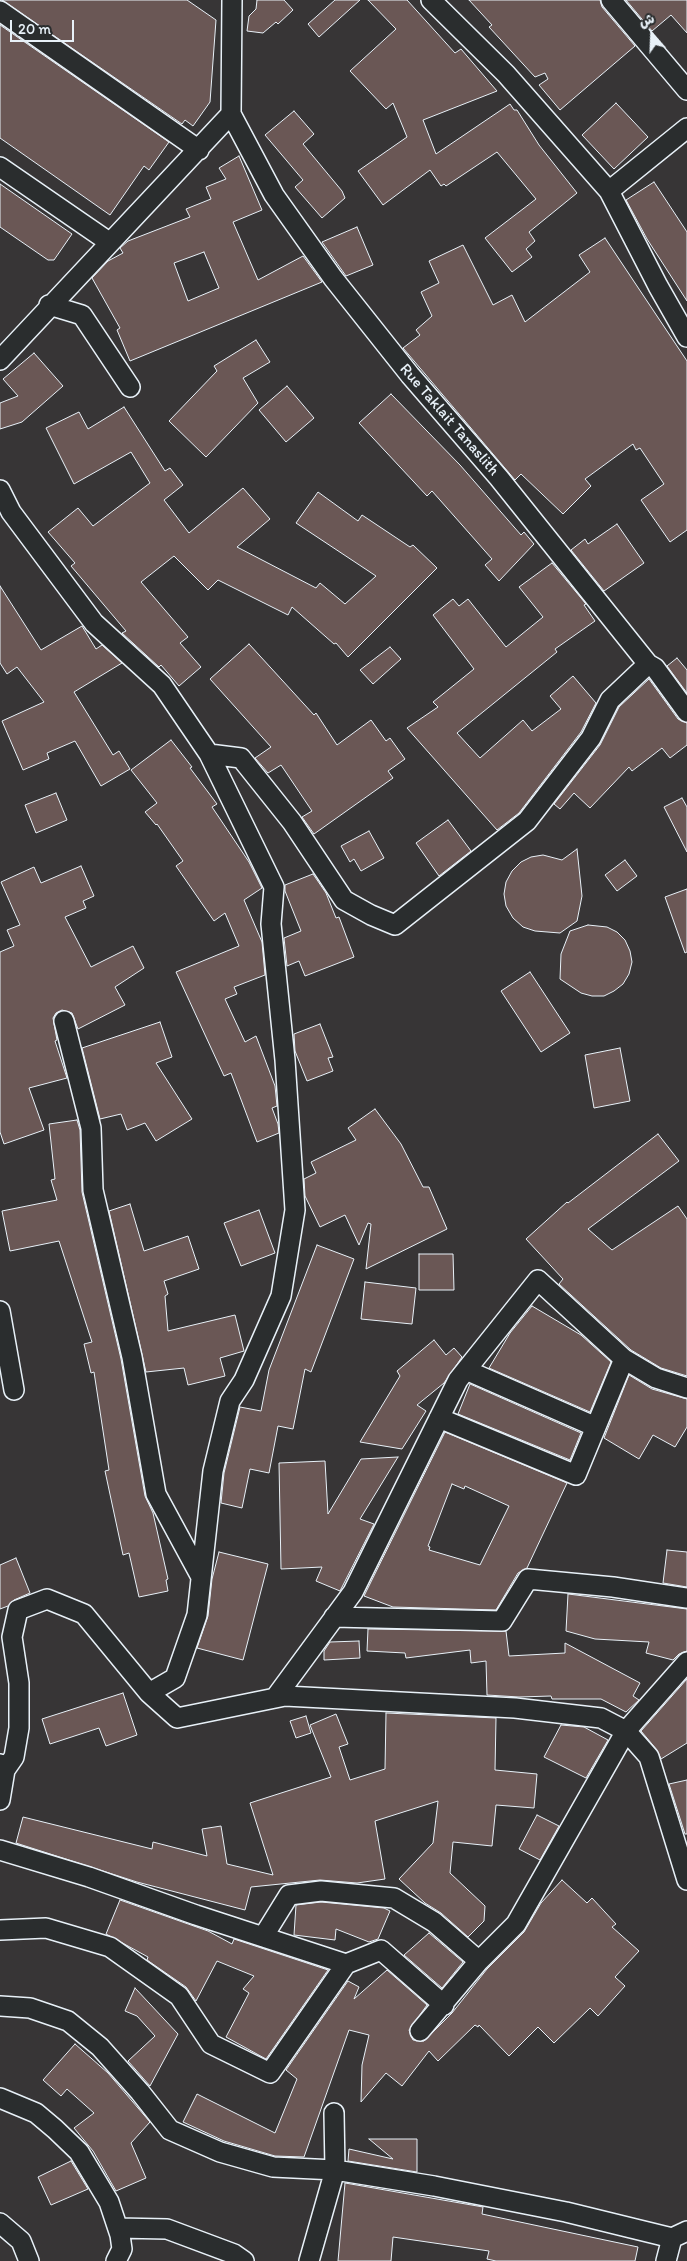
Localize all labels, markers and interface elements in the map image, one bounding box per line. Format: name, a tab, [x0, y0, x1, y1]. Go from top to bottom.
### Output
scale bar	[12, 10, 76, 42]
north arrow	[627, 10, 677, 60]
text: ش	[637, 10, 657, 31]
text: 20 m	[18, 20, 51, 38]
street label: Rue Taklait Tanaslith	[395, 360, 503, 480]

